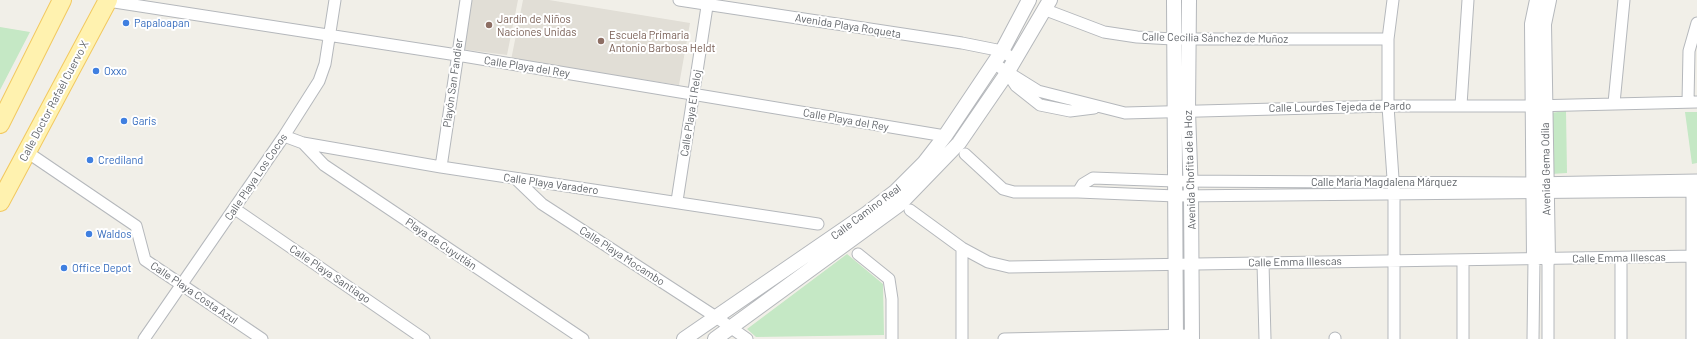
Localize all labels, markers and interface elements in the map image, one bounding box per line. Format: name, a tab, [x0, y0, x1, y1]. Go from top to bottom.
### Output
street label: Avenida Playa Roqueta	[794, 11, 902, 41]
place label: Jardín de Niños Naciones Unidas	[497, 12, 576, 38]
place label: Papaloapan	[134, 16, 190, 30]
marker: Papaloapan	[121, 18, 131, 28]
marker: Jardín de Niños Naciones Unidas	[484, 20, 494, 30]
place label: Escuela Primaria Antonio Barbosa Heldt	[609, 28, 715, 54]
street label: Calle Cecilia Sánchez de Muñoz	[1142, 30, 1288, 46]
marker: Escuela Primaria Antonio Barbosa Heldt	[596, 36, 606, 46]
street label: Calle Doctor Rafaél Cuervo X	[17, 38, 91, 164]
street label: Playón San Fandier	[440, 38, 466, 128]
street label: Calle Playa del Rey	[483, 54, 571, 80]
place label: Oxxo	[104, 64, 127, 78]
marker: Oxxo	[91, 66, 101, 76]
street label: Calle Playa El Reloj	[678, 69, 704, 157]
street label: Calle Lourdes Tejeda de Pardo	[1269, 99, 1411, 115]
street label: Calle Playa del Rey	[802, 106, 890, 134]
street label: Avenida Chofita de la Hoz	[1181, 110, 1199, 230]
place label: Garis	[132, 114, 156, 128]
marker: Garis	[119, 116, 129, 126]
street label: Avenida Gema Odila	[1539, 122, 1553, 216]
street label: Calle Playa Los Cocos	[222, 131, 290, 223]
place label: Crediland	[98, 153, 143, 167]
marker: Crediland	[85, 155, 95, 165]
street label: Calle Playa Varadero	[503, 171, 599, 197]
street label: Calle María Magdalena Márquez	[1311, 175, 1457, 189]
street label: Calle Camino Real	[828, 181, 904, 243]
street label: Playa de Cuyutlán	[403, 215, 479, 273]
street label: Calle Playa Mocambo	[577, 224, 667, 288]
place label: Waldos	[97, 227, 132, 241]
marker: Waldos	[84, 229, 94, 239]
street label: Calle Playa Santiago	[287, 242, 373, 306]
street label: Calle Emma Illescas	[1572, 251, 1666, 265]
street label: Calle Emma Illescas	[1248, 255, 1342, 269]
street label: Calle Playa Costa Azul	[148, 259, 240, 327]
place label: Office Depot	[72, 261, 132, 275]
marker: Office Depot	[59, 263, 69, 273]

